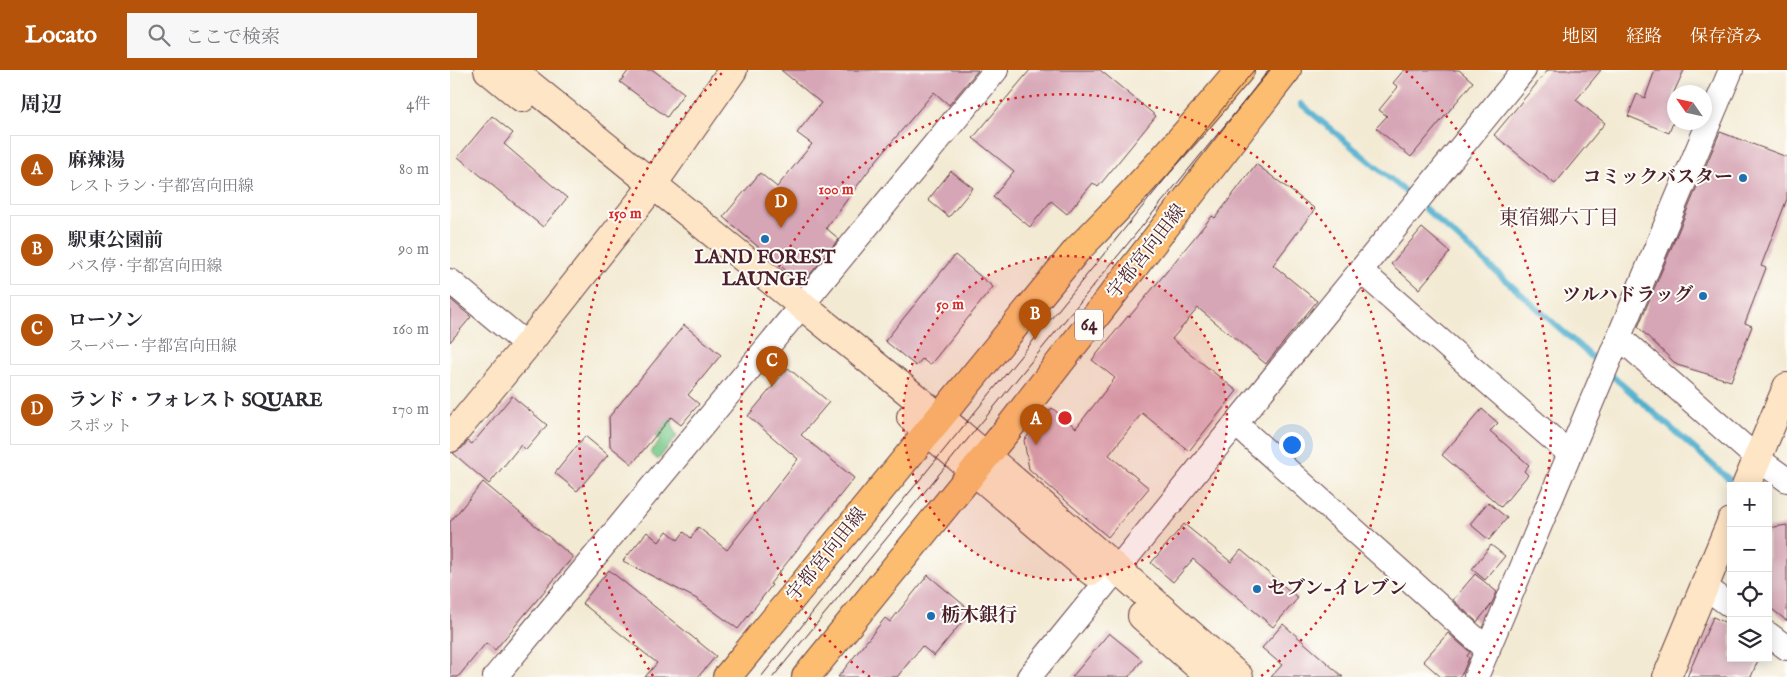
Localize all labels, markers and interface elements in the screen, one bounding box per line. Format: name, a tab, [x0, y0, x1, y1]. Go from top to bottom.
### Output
search box	[127, 13, 477, 58]
text: Locato	[25, 20, 97, 51]
icon: search	[145, 21, 173, 49]
text: ここで検索	[185, 26, 280, 50]
text: 地図	[1562, 26, 1598, 49]
text: 経路	[1626, 26, 1662, 49]
text: 保存済み	[1690, 26, 1762, 49]
north arrow	[1667, 85, 1712, 130]
text: 周辺	[20, 92, 62, 119]
text: 4件	[406, 95, 430, 115]
text: 麻辣湯	[68, 149, 125, 173]
text: A	[32, 160, 42, 180]
text: 80 m	[399, 160, 429, 180]
place label: コミックバスター	[1583, 166, 1733, 190]
marker: コミックバスター	[1737, 172, 1749, 184]
text: レストラン · 宇都宮向田線	[68, 177, 254, 197]
text: 100 m	[818, 180, 854, 199]
pin: D	[765, 187, 797, 228]
street label: 宇都宮向田線	[1102, 200, 1192, 304]
text: 150 m	[608, 204, 642, 223]
district label: 東宿郷六丁目	[1499, 206, 1619, 231]
text: 駅東公園前	[68, 229, 163, 253]
marker: LAND FOREST LAUNGE	[759, 233, 771, 245]
text: B	[32, 240, 42, 260]
text: 90 m	[398, 240, 429, 260]
place label: LAND FOREST LAUNGE	[695, 246, 837, 292]
text: バス停 · 宇都宮向田線	[68, 257, 223, 277]
place label: ツルハドラッグ	[1562, 284, 1694, 308]
marker: ツルハドラッグ	[1697, 290, 1709, 302]
text: 50 m	[936, 295, 964, 314]
pin: B	[1019, 299, 1051, 340]
text: ローソン	[68, 309, 143, 333]
road number: 64	[1075, 310, 1103, 340]
text: C	[31, 320, 43, 340]
text: 160 m	[393, 320, 429, 340]
text: スーパー · 宇都宮向田線	[68, 337, 237, 357]
pin: C	[756, 346, 788, 387]
text: ランド・フォレスト SQUARE	[68, 389, 322, 413]
text: D	[31, 400, 43, 420]
text: 170 m	[392, 400, 429, 420]
pin: A	[1020, 404, 1052, 445]
centre of rings	[1056, 409, 1074, 427]
text: スポット	[68, 417, 132, 437]
your location	[1279, 432, 1305, 458]
map controls	[1727, 482, 1772, 662]
button: +	[1727, 482, 1772, 527]
street label: 宇都宮向田線	[782, 503, 872, 607]
button: −	[1727, 527, 1772, 572]
button: locate	[1727, 572, 1772, 617]
place label: セブン-イレブン	[1267, 577, 1407, 601]
marker: セブン-イレブン	[1251, 583, 1263, 595]
place label: 栃木銀行	[941, 604, 1017, 628]
marker: 栃木銀行	[925, 610, 937, 622]
button: layers	[1727, 617, 1772, 662]

